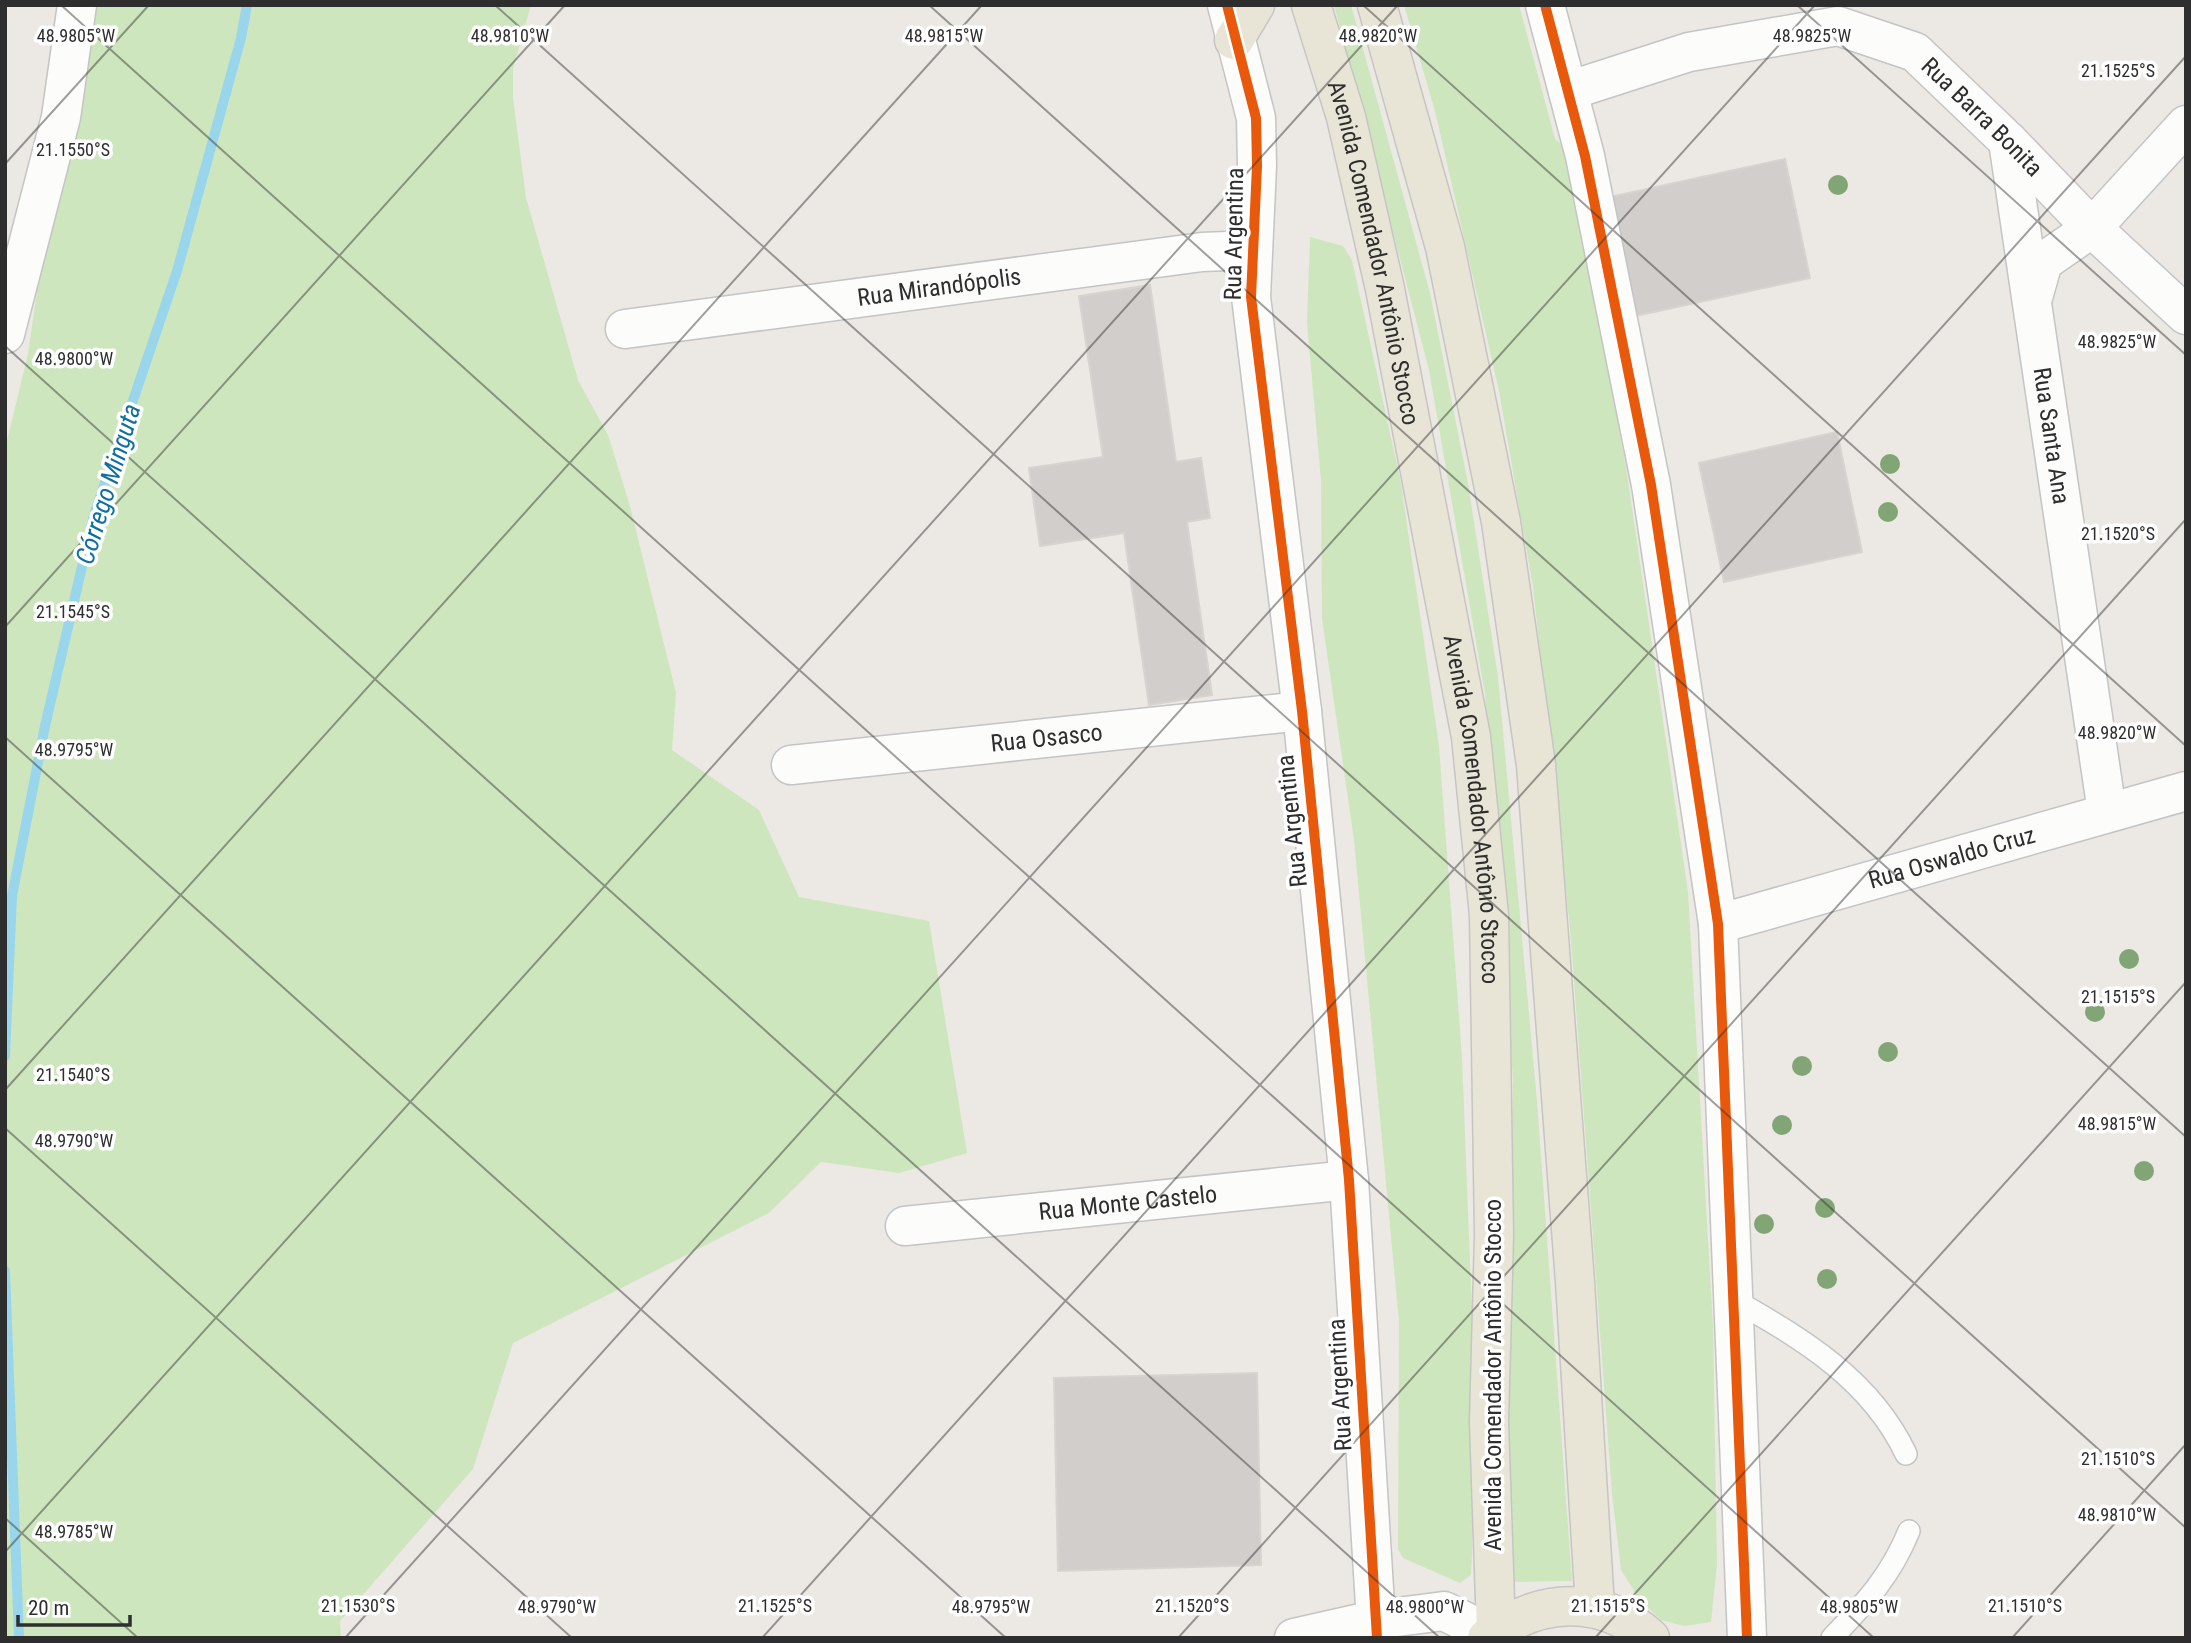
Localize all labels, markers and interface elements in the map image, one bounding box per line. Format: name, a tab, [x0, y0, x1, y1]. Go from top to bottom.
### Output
text: 48.9805°W	[37, 25, 116, 46]
text: 48.9810°W	[471, 25, 550, 46]
text: 48.9815°W	[905, 25, 984, 46]
text: 48.9820°W	[1339, 25, 1418, 46]
text: 48.9825°W	[1773, 25, 1852, 46]
street label: Rua Barra Bonita	[1916, 52, 2048, 182]
text: 21.1525°S	[2081, 60, 2155, 81]
street label: Avenida Comendador Antônio Stocco	[1321, 77, 1425, 428]
text: 21.1550°S	[36, 139, 110, 160]
street label: Rua Argentina	[1219, 167, 1249, 301]
street label: Rua Mirandópolis	[856, 262, 1023, 312]
text: 48.9825°W	[2078, 331, 2157, 352]
text: 48.9800°W	[35, 348, 114, 369]
street label: Rua Santa Ana	[2028, 365, 2075, 506]
water label: Córrego Minguta	[69, 400, 147, 568]
text: 21.1520°S	[2081, 523, 2155, 544]
text: 21.1545°S	[36, 601, 110, 622]
street label: Avenida Comendador Antônio Stocco	[1438, 632, 1504, 985]
street label: Rua Osasco	[989, 718, 1104, 758]
text: 48.9820°W	[2078, 722, 2157, 743]
text: 48.9795°W	[35, 739, 114, 760]
street label: Rua Argentina	[1271, 754, 1313, 888]
street label: Rua Oswaldo Cruz	[1865, 821, 2038, 895]
text: 21.1515°S	[2081, 986, 2155, 1007]
text: 21.1540°S	[36, 1064, 110, 1085]
text: 48.9815°W	[2078, 1113, 2157, 1134]
text: 48.9790°W	[35, 1130, 114, 1151]
street label: Rua Monte Castelo	[1037, 1180, 1218, 1226]
street label: Avenida Comendador Antônio Stocco	[1479, 1199, 1507, 1551]
street label: Rua Argentina	[1323, 1318, 1357, 1452]
text: 21.1510°S	[2081, 1448, 2155, 1469]
text: 48.9810°W	[2078, 1504, 2157, 1525]
text: 48.9785°W	[35, 1521, 114, 1542]
scale bar	[18, 1584, 130, 1628]
text: 21.1530°S	[321, 1595, 395, 1616]
text: 21.1525°S	[738, 1595, 812, 1616]
text: 21.1520°S	[1155, 1595, 1229, 1616]
text: 21.1515°S	[1571, 1595, 1645, 1616]
text: 21.1510°S	[1988, 1595, 2062, 1616]
text: 20 m	[28, 1596, 69, 1620]
text: 48.9790°W	[518, 1596, 597, 1617]
text: 48.9795°W	[952, 1596, 1031, 1617]
text: 48.9800°W	[1386, 1596, 1465, 1617]
text: 48.9805°W	[1820, 1596, 1899, 1617]

